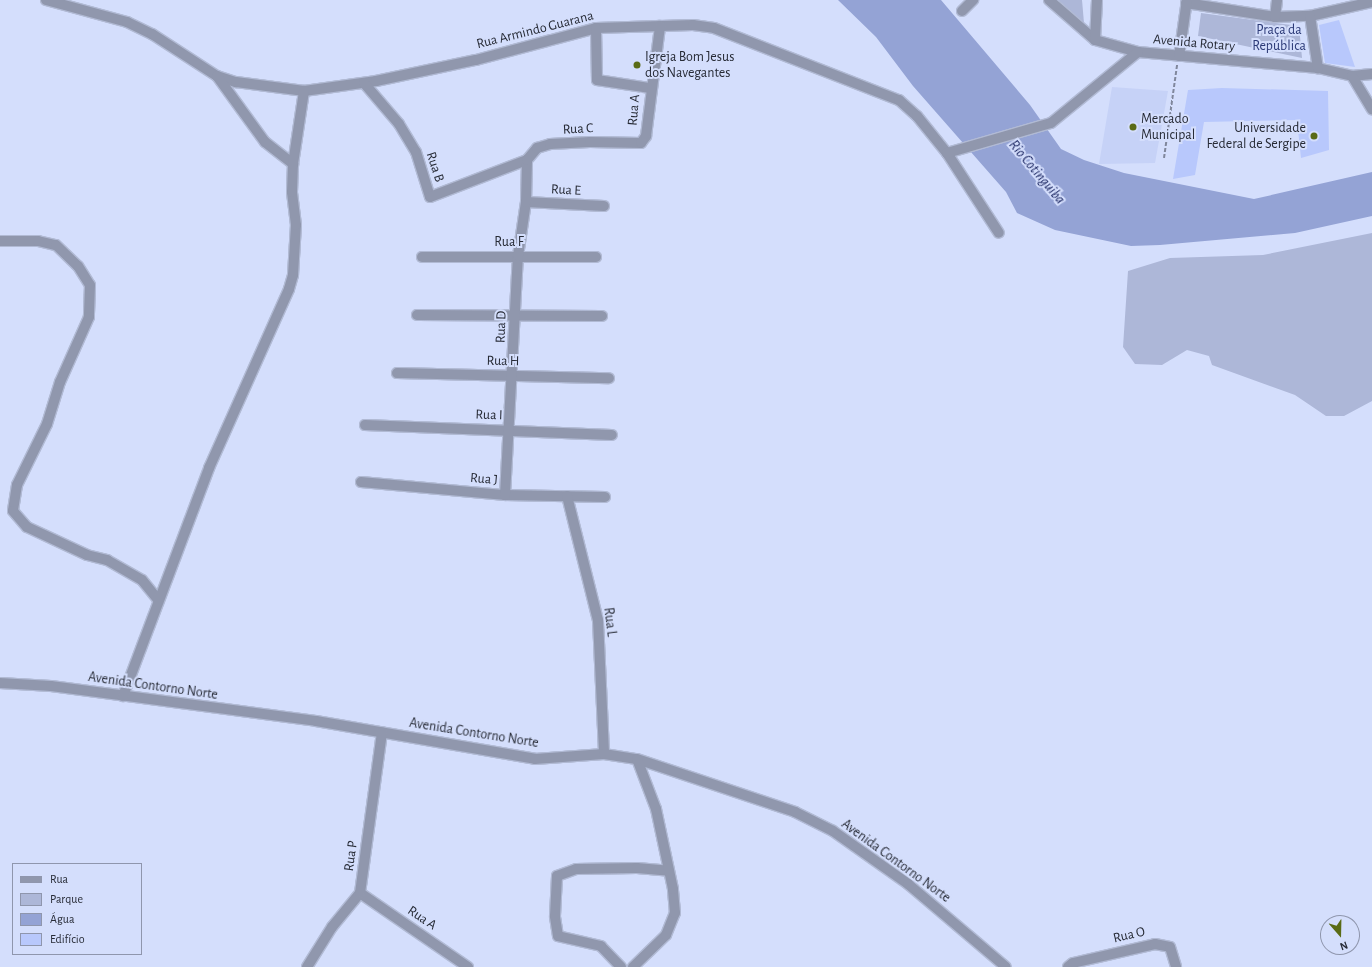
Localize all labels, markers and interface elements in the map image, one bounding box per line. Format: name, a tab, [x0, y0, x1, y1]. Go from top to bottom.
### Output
street label: Rua Armindo Guarana	[475, 7, 595, 53]
park label: Praça da República	[1252, 22, 1306, 54]
street label: Avenida Rotary	[1152, 31, 1236, 55]
place label: Igreja Bom Jesus dos Navegantes	[645, 49, 734, 82]
marker: Igreja Bom Jesus dos Navegantes	[632, 60, 642, 70]
street label: Rua A	[624, 94, 644, 126]
place label: Mercado Municipal	[1141, 111, 1195, 144]
street label: Rua C	[562, 120, 594, 138]
place label: Universidade Federal de Sergipe	[1207, 120, 1306, 152]
marker: Mercado Municipal	[1128, 122, 1138, 132]
marker: Universidade Federal de Sergipe	[1309, 131, 1319, 141]
water label: Rio Cotinguiba	[1005, 136, 1069, 208]
street label: Rua B	[422, 150, 448, 184]
street label: Rua E	[551, 181, 581, 199]
street label: Rua F	[494, 234, 524, 250]
street label: Rua D	[492, 310, 510, 344]
street label: Rua H	[486, 352, 520, 370]
street label: Rua I	[475, 406, 503, 424]
street label: Rua J	[469, 469, 499, 489]
street label: Rua L	[600, 606, 620, 638]
street label: Avenida Contorno Norte	[87, 669, 219, 703]
street label: Avenida Contorno Norte	[408, 714, 540, 752]
street label: Avenida Contorno Norte	[838, 816, 954, 906]
street label: Rua P	[341, 840, 361, 872]
legend	[12, 863, 142, 955]
text: Rua	[50, 873, 68, 885]
text: Parque	[50, 893, 83, 905]
street label: Rua A	[404, 902, 440, 934]
text: Água	[50, 913, 74, 925]
north arrow	[1320, 915, 1360, 955]
street label: Rua O	[1111, 923, 1147, 947]
text: Edifício	[50, 933, 85, 945]
text: N	[1338, 939, 1349, 952]

